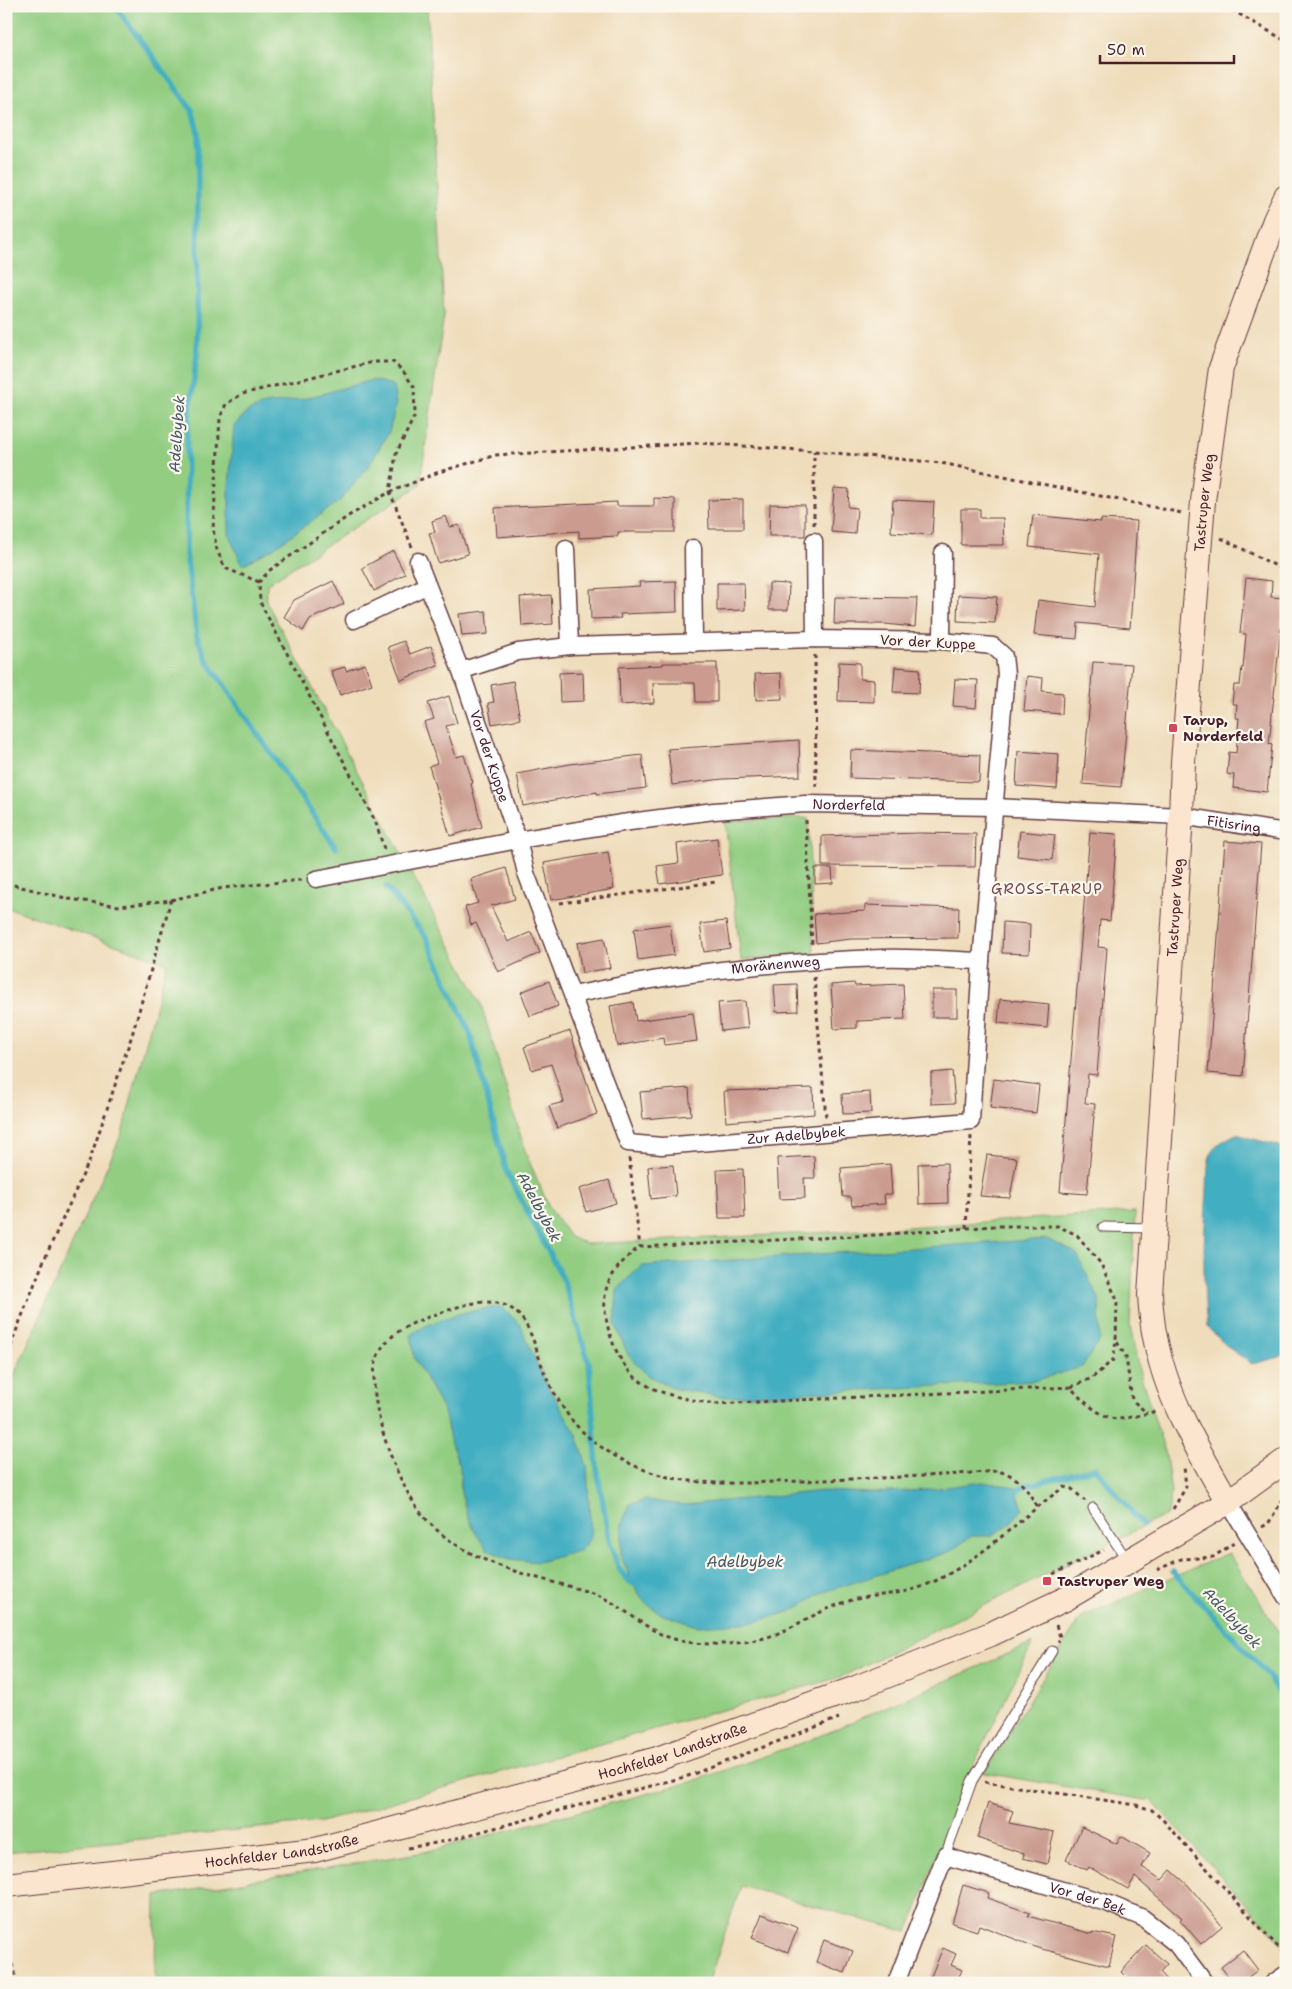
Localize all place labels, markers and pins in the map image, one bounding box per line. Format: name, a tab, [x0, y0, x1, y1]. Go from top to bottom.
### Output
place label: Tarup, Norderfeld	[1183, 711, 1263, 745]
marker: Tarup, Norderfeld	[1167, 722, 1179, 734]
place label: Tastruper Weg	[1057, 1572, 1164, 1590]
marker: Tastruper Weg	[1041, 1575, 1053, 1587]

